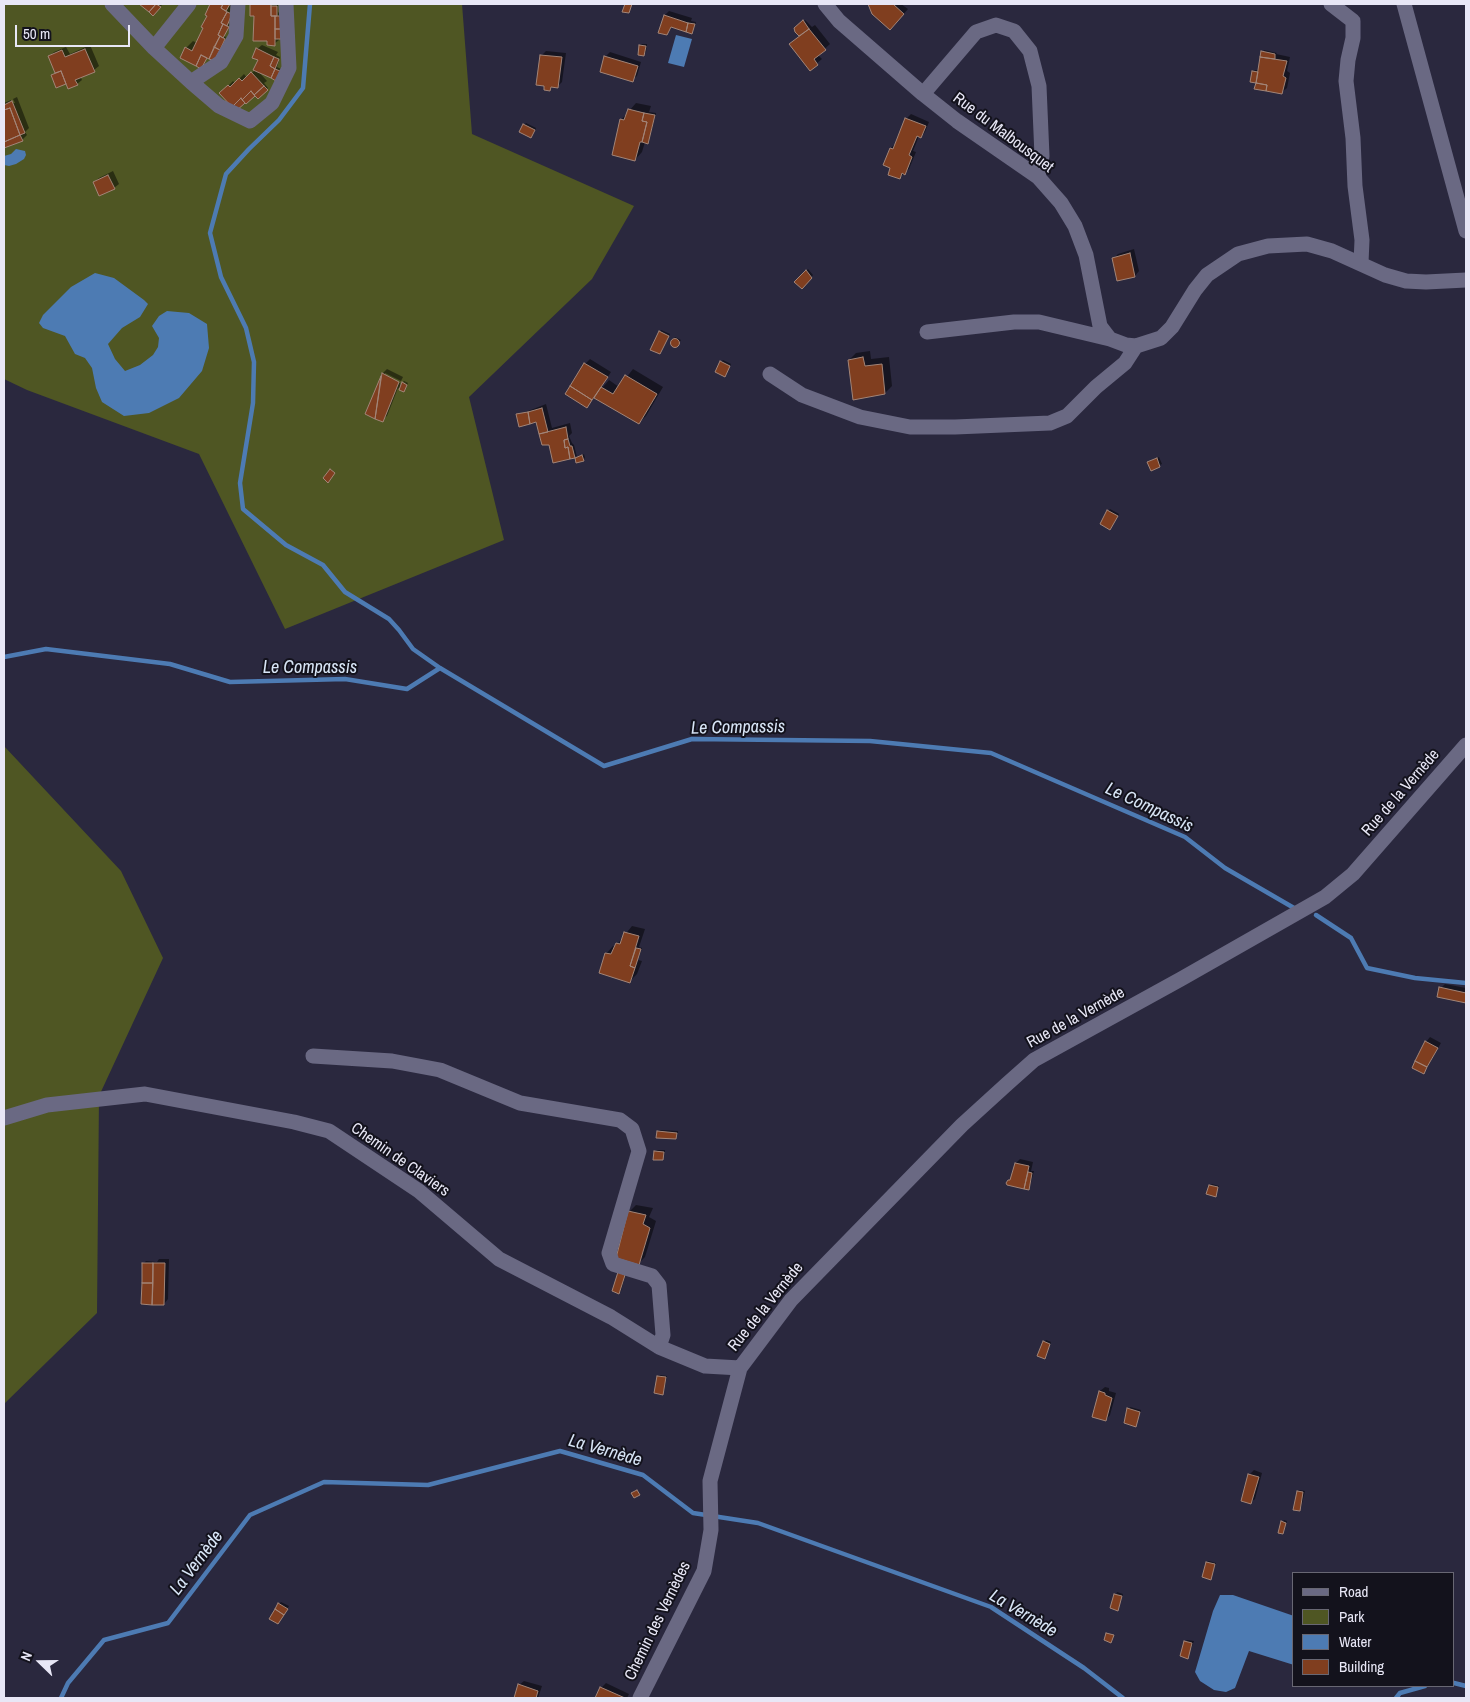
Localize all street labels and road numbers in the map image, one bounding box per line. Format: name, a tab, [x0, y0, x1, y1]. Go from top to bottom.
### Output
street label: Rue du Malbousquet	[949, 89, 1057, 177]
street label: Rue de la Vernède	[1358, 746, 1444, 840]
street label: Rue de la Vernède	[1024, 983, 1128, 1053]
street label: Chemin de Claviers	[347, 1119, 453, 1201]
street label: Rue de la Vernède	[724, 1259, 808, 1355]
street label: Chemin des Vernèdes	[621, 1558, 695, 1684]

